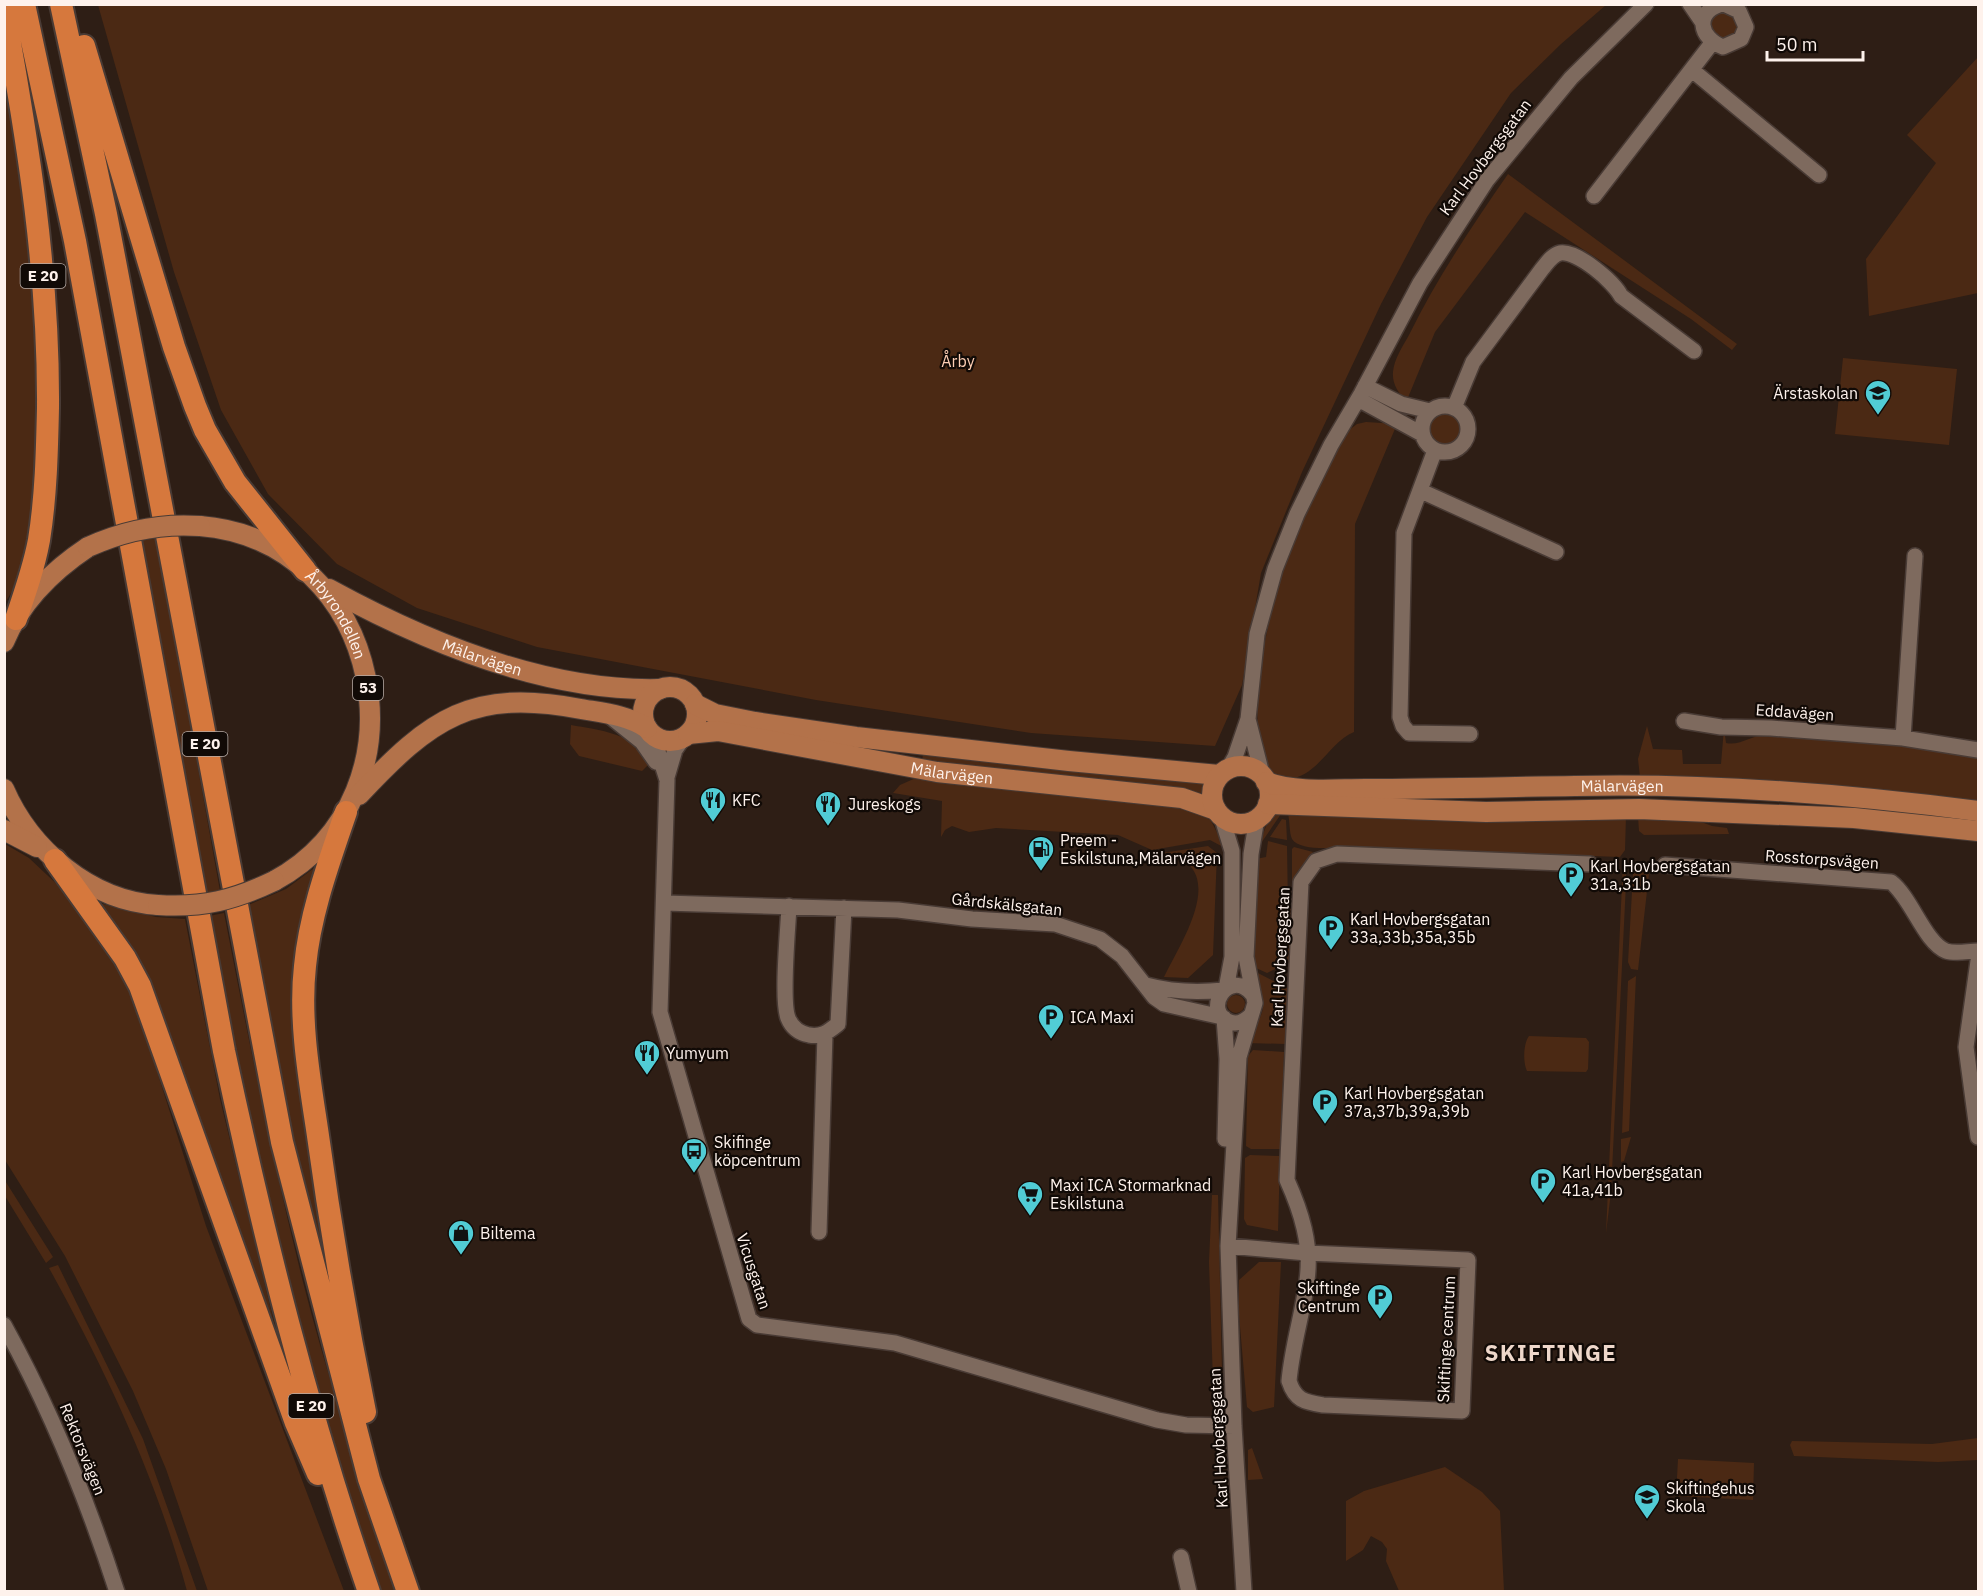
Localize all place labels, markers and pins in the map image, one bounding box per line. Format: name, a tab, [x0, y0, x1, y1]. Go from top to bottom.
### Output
school or university icon: Ärstaskolan	[1863, 378, 1893, 416]
place label: Ärstaskolan	[1773, 383, 1858, 403]
restaurant icon: KFC	[698, 785, 728, 823]
restaurant icon: Jureskogs	[813, 789, 843, 827]
place label: KFC	[732, 790, 761, 810]
place label: Jureskogs	[848, 794, 921, 814]
place label: Preem - Eskilstuna,Mälarvägen	[1060, 830, 1221, 868]
fuel station icon: Preem - Eskilstuna,Mälarvägen	[1026, 834, 1056, 872]
place label: Karl Hovbergsgatan 31a,31b	[1590, 856, 1730, 894]
parking icon: Karl Hovbergsgatan 31a,31b	[1556, 860, 1586, 898]
place label: Karl Hovbergsgatan 33a,33b,35a,35b	[1350, 909, 1490, 947]
parking icon: Karl Hovbergsgatan 33a,33b,35a,35b	[1316, 913, 1346, 951]
parking icon: ICA Maxi	[1036, 1002, 1066, 1040]
place label: ICA Maxi	[1070, 1007, 1134, 1027]
restaurant icon: Yumyum	[632, 1038, 662, 1076]
place label: Yumyum	[666, 1043, 729, 1063]
place label: Karl Hovbergsgatan 37a,37b,39a,39b	[1344, 1083, 1484, 1121]
parking icon: Karl Hovbergsgatan 37a,37b,39a,39b	[1310, 1087, 1340, 1125]
place label: Skifinge köpcentrum	[714, 1132, 801, 1170]
bus stop icon: Skifinge köpcentrum	[679, 1136, 709, 1174]
place label: Karl Hovbergsgatan 41a,41b	[1562, 1162, 1702, 1200]
parking icon: Karl Hovbergsgatan 41a,41b	[1528, 1166, 1558, 1204]
place label: Maxi ICA Stormarknad Eskilstuna	[1050, 1175, 1211, 1213]
supermarket icon: Maxi ICA Stormarknad Eskilstuna	[1015, 1179, 1045, 1217]
shop icon: Biltema	[446, 1218, 476, 1256]
place label: Biltema	[480, 1223, 536, 1243]
place label: Skiftinge Centrum	[1297, 1278, 1360, 1316]
parking icon: Skiftinge Centrum	[1365, 1282, 1395, 1320]
place label: Skiftingehus Skola	[1666, 1478, 1755, 1516]
school or university icon: Skiftingehus Skola	[1632, 1482, 1662, 1520]

